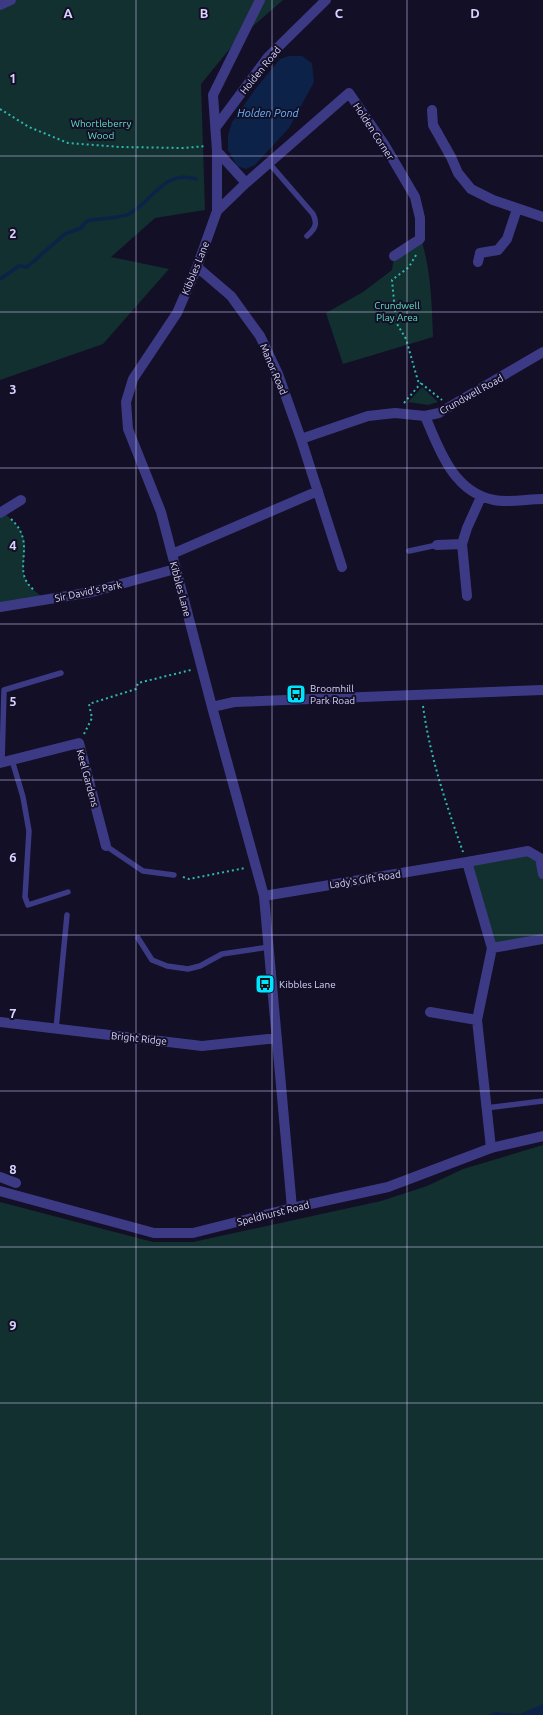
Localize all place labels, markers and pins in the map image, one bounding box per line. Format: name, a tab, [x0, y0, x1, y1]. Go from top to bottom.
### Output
bus stop icon: Broomhill Park Road	[285, 683, 307, 705]
place label: Broomhill Park Road	[310, 683, 355, 706]
bus stop icon: Kibbles Lane	[254, 973, 276, 995]
place label: Kibbles Lane	[279, 979, 336, 990]

